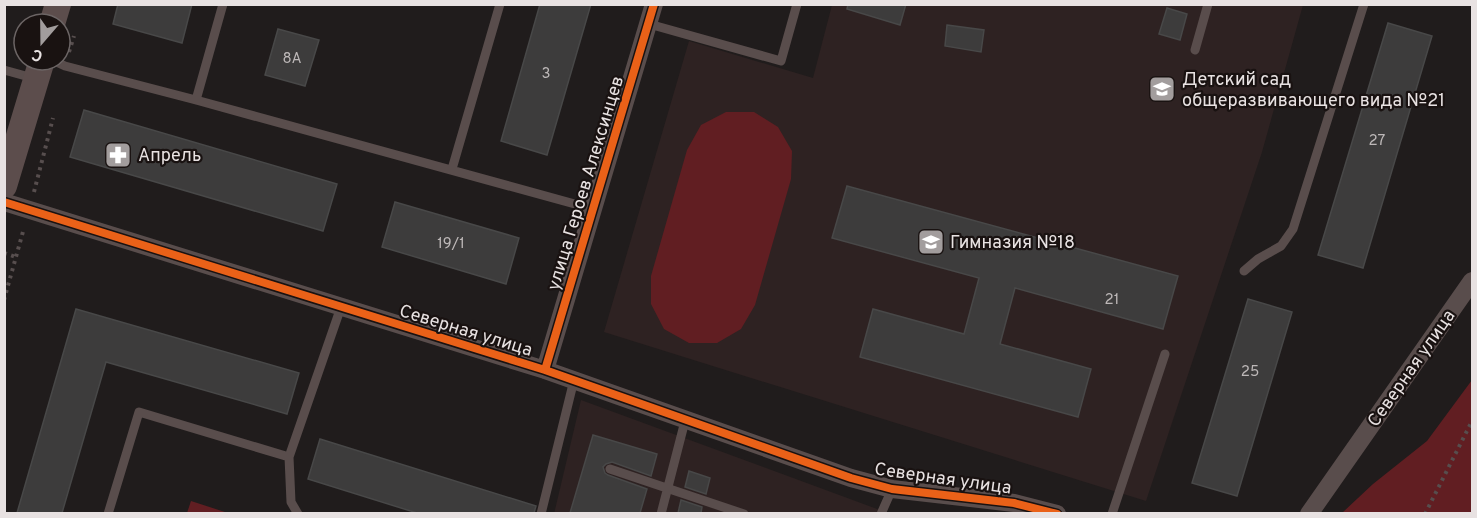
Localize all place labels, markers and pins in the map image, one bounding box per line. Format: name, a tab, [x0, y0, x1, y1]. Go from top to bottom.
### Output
place label: Детский сад общеразвивающего вида №21	[1182, 69, 1445, 113]
school or university icon: Детский сад общеразвивающего вида №21	[1147, 74, 1177, 104]
pharmacy icon: Апрель	[103, 140, 133, 170]
place label: Апрель	[138, 145, 201, 168]
school or university icon: Гимназия №18	[916, 227, 946, 257]
place label: Гимназия №18	[950, 232, 1075, 255]

